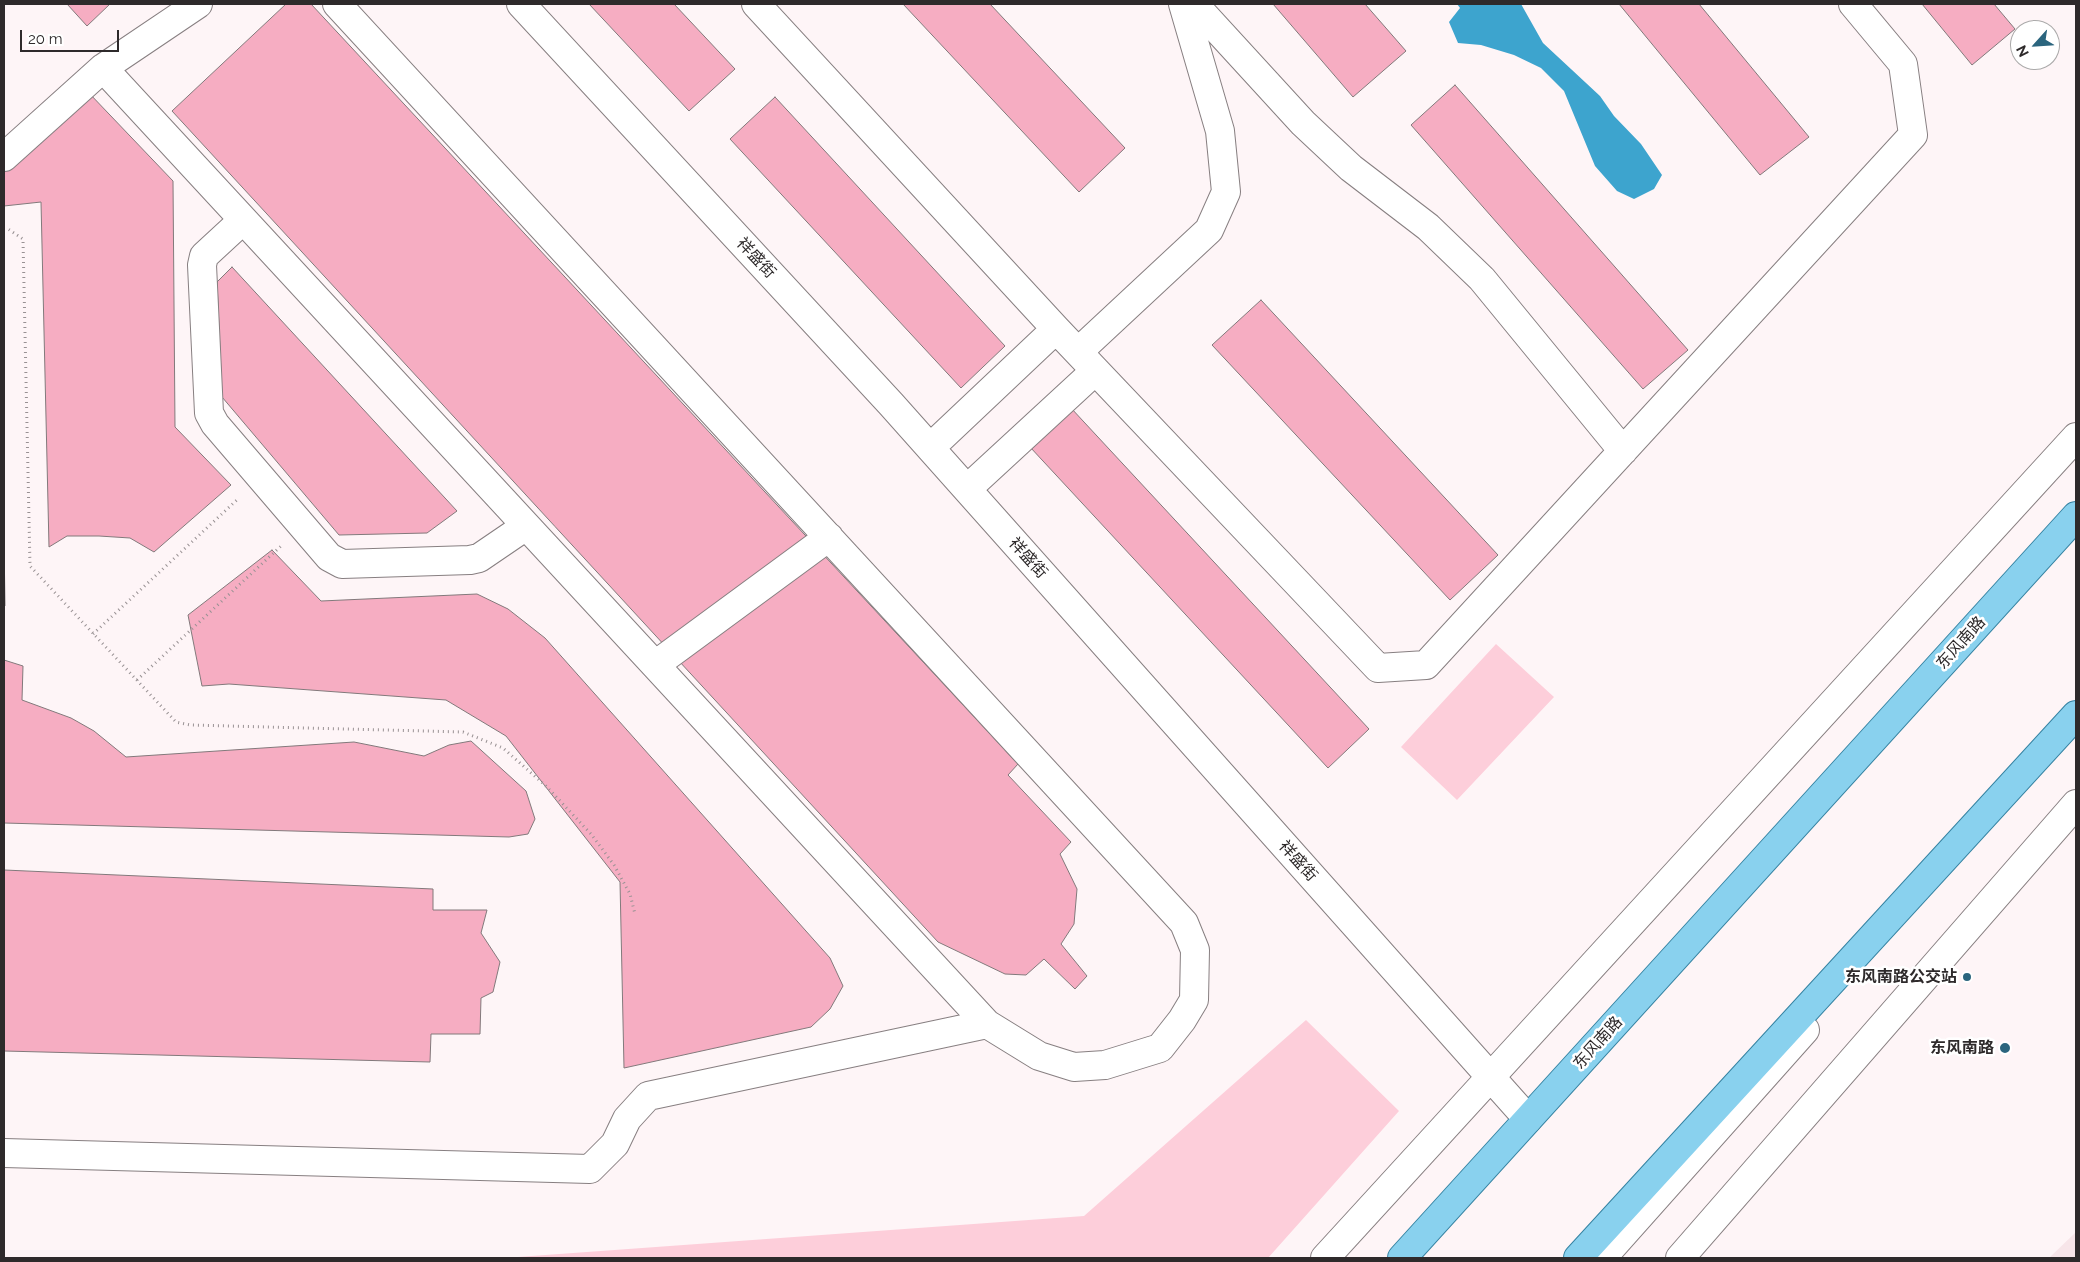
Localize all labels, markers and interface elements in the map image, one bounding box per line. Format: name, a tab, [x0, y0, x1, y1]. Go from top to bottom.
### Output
scale bar	[22, 20, 121, 52]
north arrow	[2010, 20, 2060, 70]
text: 20 m	[28, 30, 63, 48]
text: N	[2013, 43, 2032, 59]
street label: 祥盛街	[733, 234, 779, 282]
street label: 祥盛街	[1005, 534, 1051, 582]
street label: 东风南路	[1932, 613, 1990, 673]
street label: 祥盛街	[1275, 837, 1321, 885]
place label: 东风南路公交站	[1845, 967, 1957, 987]
marker: 东风南路公交站	[1961, 971, 1973, 983]
street label: 东风南路	[1569, 1013, 1627, 1073]
place label: 东风南路	[1930, 1038, 1994, 1058]
marker: 东风南路	[1998, 1041, 2012, 1055]

